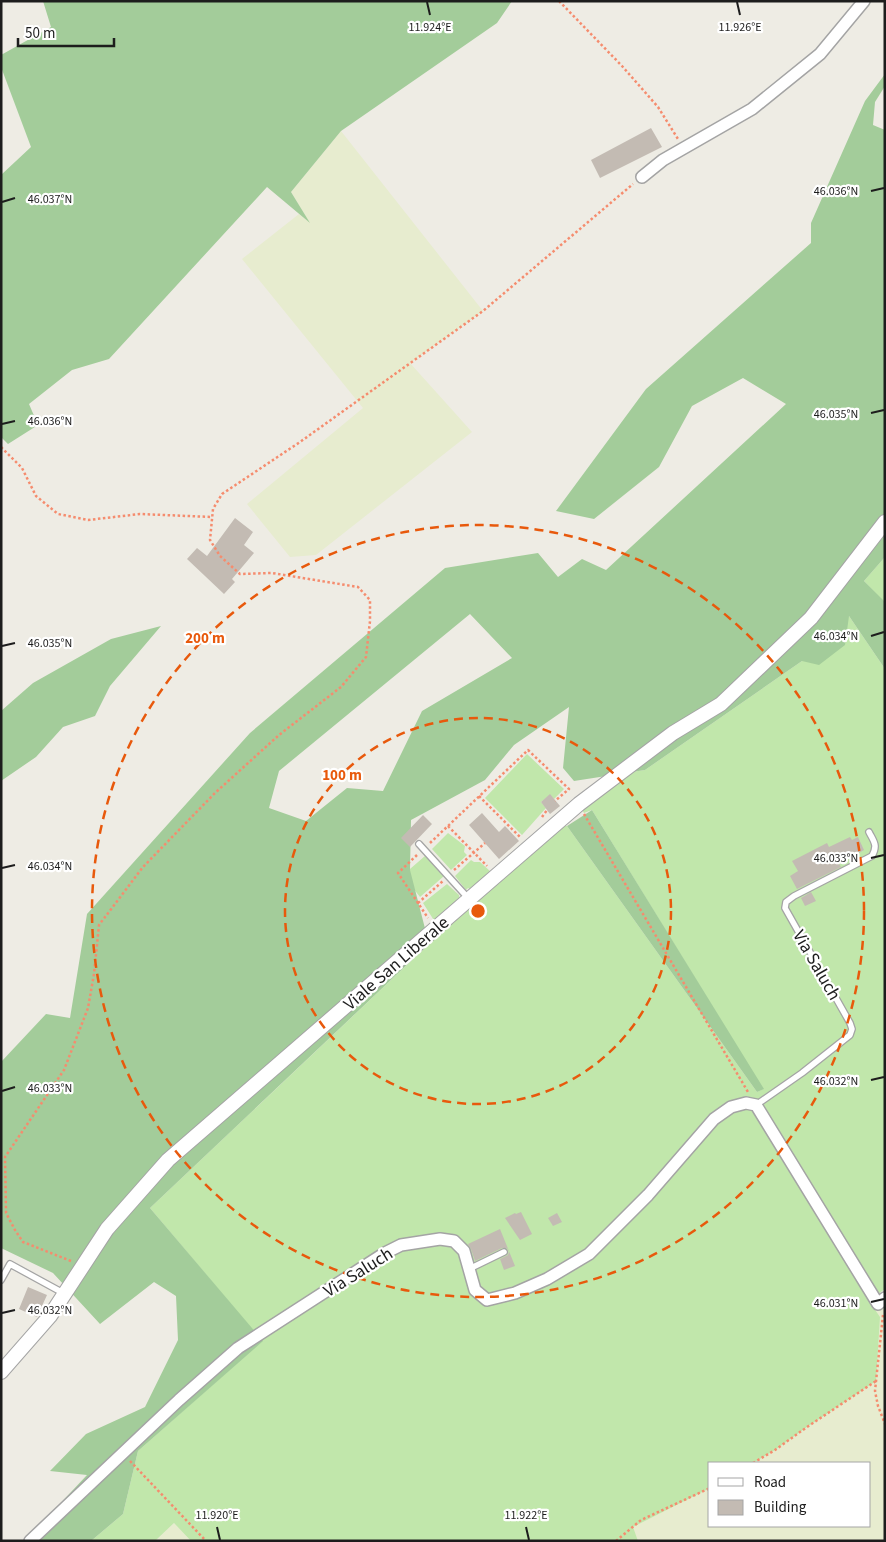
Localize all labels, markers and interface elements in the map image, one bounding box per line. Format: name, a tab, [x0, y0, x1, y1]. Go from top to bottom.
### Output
scale bar	[18, 15, 114, 47]
text: 11.924°E	[408, 19, 452, 36]
text: 11.926°E	[718, 19, 762, 36]
text: 50 m	[25, 23, 55, 44]
text: 46.036°N	[814, 183, 858, 200]
text: 46.037°N	[28, 191, 72, 208]
text: 46.035°N	[814, 406, 858, 423]
text: 46.036°N	[28, 413, 72, 430]
text: 200 m	[185, 628, 225, 649]
text: 46.034°N	[814, 628, 858, 645]
text: 46.035°N	[28, 635, 72, 652]
text: 100 m	[322, 765, 362, 786]
text: 46.033°N	[814, 850, 858, 867]
text: 46.034°N	[28, 858, 72, 875]
centre of rings	[469, 902, 487, 920]
street label: Viale San Liberale	[338, 910, 455, 1016]
street label: Via Saluch	[786, 925, 847, 1005]
text: 46.032°N	[814, 1073, 858, 1090]
text: 46.033°N	[28, 1080, 72, 1097]
street label: Via Saluch	[319, 1241, 398, 1304]
text: 46.031°N	[814, 1295, 858, 1312]
text: 46.032°N	[28, 1302, 72, 1319]
legend	[708, 1462, 871, 1527]
text: Road	[754, 1472, 786, 1493]
text: Building	[754, 1497, 807, 1518]
text: 11.920°E	[195, 1507, 239, 1524]
text: 11.922°E	[504, 1507, 548, 1524]

